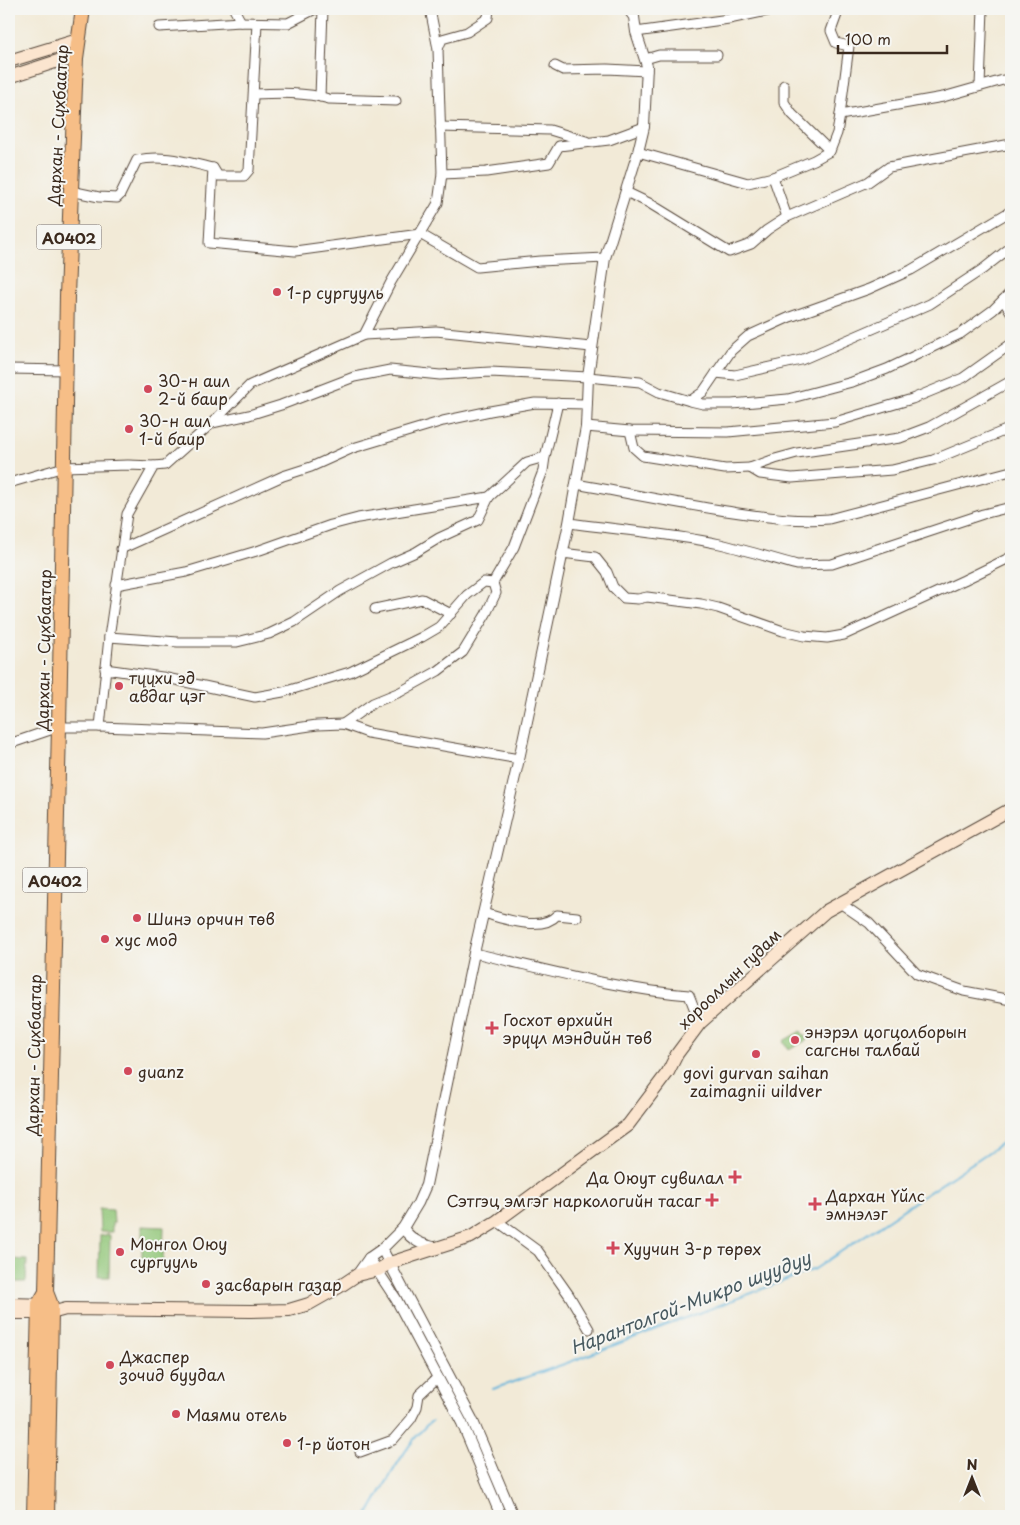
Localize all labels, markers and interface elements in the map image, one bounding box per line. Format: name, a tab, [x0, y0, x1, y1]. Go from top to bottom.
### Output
scale bar	[838, 22, 946, 54]
text: 100 m	[845, 27, 891, 50]
street label: Дархан - Сүхбаатар	[41, 44, 73, 207]
road number: A0402	[36, 224, 102, 250]
place label: 1-р сургууль	[287, 280, 384, 304]
marker: 1-р сургууль	[271, 286, 283, 298]
place label: 30-н аил 2-й баир	[158, 368, 230, 410]
marker: 30-н аил 2-й баир	[142, 383, 154, 395]
place label: 30-н аил 1-й баир	[139, 408, 211, 450]
marker: 30-н аил 1-й баир	[123, 423, 135, 435]
street label: Дархан - Сүхбаатар	[30, 569, 56, 732]
place label: түүхи эд авдаг цэг	[129, 665, 206, 707]
marker: түүхи эд авдаг цэг	[113, 680, 125, 692]
road number: A0402	[22, 868, 88, 892]
place label: Шинэ орчин төв	[147, 906, 275, 930]
marker: Шинэ орчин төв	[131, 912, 143, 924]
street label: хорооллын гудам	[672, 922, 786, 1034]
place label: хус мод	[115, 927, 177, 951]
marker: хус мод	[99, 933, 111, 945]
street label: Дархан - Сүхбаатар	[20, 974, 46, 1137]
place label: Госхот өрхийн эрүүл мэндийн төв	[503, 1007, 652, 1049]
place label: энэрэл цогцолборын сагсны талбай	[805, 1019, 967, 1061]
marker: Госхот өрхийн эрүүл мэндийн төв	[485, 1021, 499, 1035]
marker: энэрэл цогцолборын сагсны талбай	[789, 1034, 801, 1046]
marker: govi gurvan saihan zaimagnii uildver	[750, 1048, 762, 1060]
place label: guanz	[138, 1059, 184, 1083]
place label: govi gurvan saihan zaimagnii uildver	[683, 1060, 829, 1102]
marker: guanz	[122, 1065, 134, 1077]
place label: Да Оюут сувилал	[586, 1165, 724, 1189]
marker: Да Оюут сувилал	[728, 1170, 742, 1184]
place label: Дархан Үйлс эмнэлэг	[825, 1183, 925, 1225]
place label: Сэтгэц эмгэг наркологийн тасаг	[447, 1188, 702, 1212]
marker: Сэтгэц эмгэг наркологийн тасаг	[705, 1193, 719, 1207]
marker: Дархан Үйлс эмнэлэг	[808, 1197, 822, 1211]
place label: Монгол Оюу сургууль	[130, 1231, 228, 1273]
place label: Хуучин 3-р төрөх	[624, 1236, 762, 1260]
marker: Хуучин 3-р төрөх	[606, 1241, 620, 1255]
water label: Нарантолгой-Микро шуудуу	[566, 1243, 816, 1360]
marker: Монгол Оюу сургууль	[114, 1246, 126, 1258]
place label: засварын газар	[215, 1272, 342, 1296]
marker: засварын газар	[200, 1278, 212, 1290]
place label: Джаспер зочид буудал	[119, 1344, 225, 1386]
marker: Джаспер зочид буудал	[104, 1359, 116, 1371]
place label: Маями отель	[186, 1402, 287, 1426]
marker: Маями отель	[170, 1408, 182, 1420]
place label: 1-р йотон	[297, 1431, 371, 1455]
marker: 1-р йотон	[281, 1437, 293, 1449]
north arrow	[948, 1452, 998, 1502]
text: N	[966, 1454, 978, 1475]

